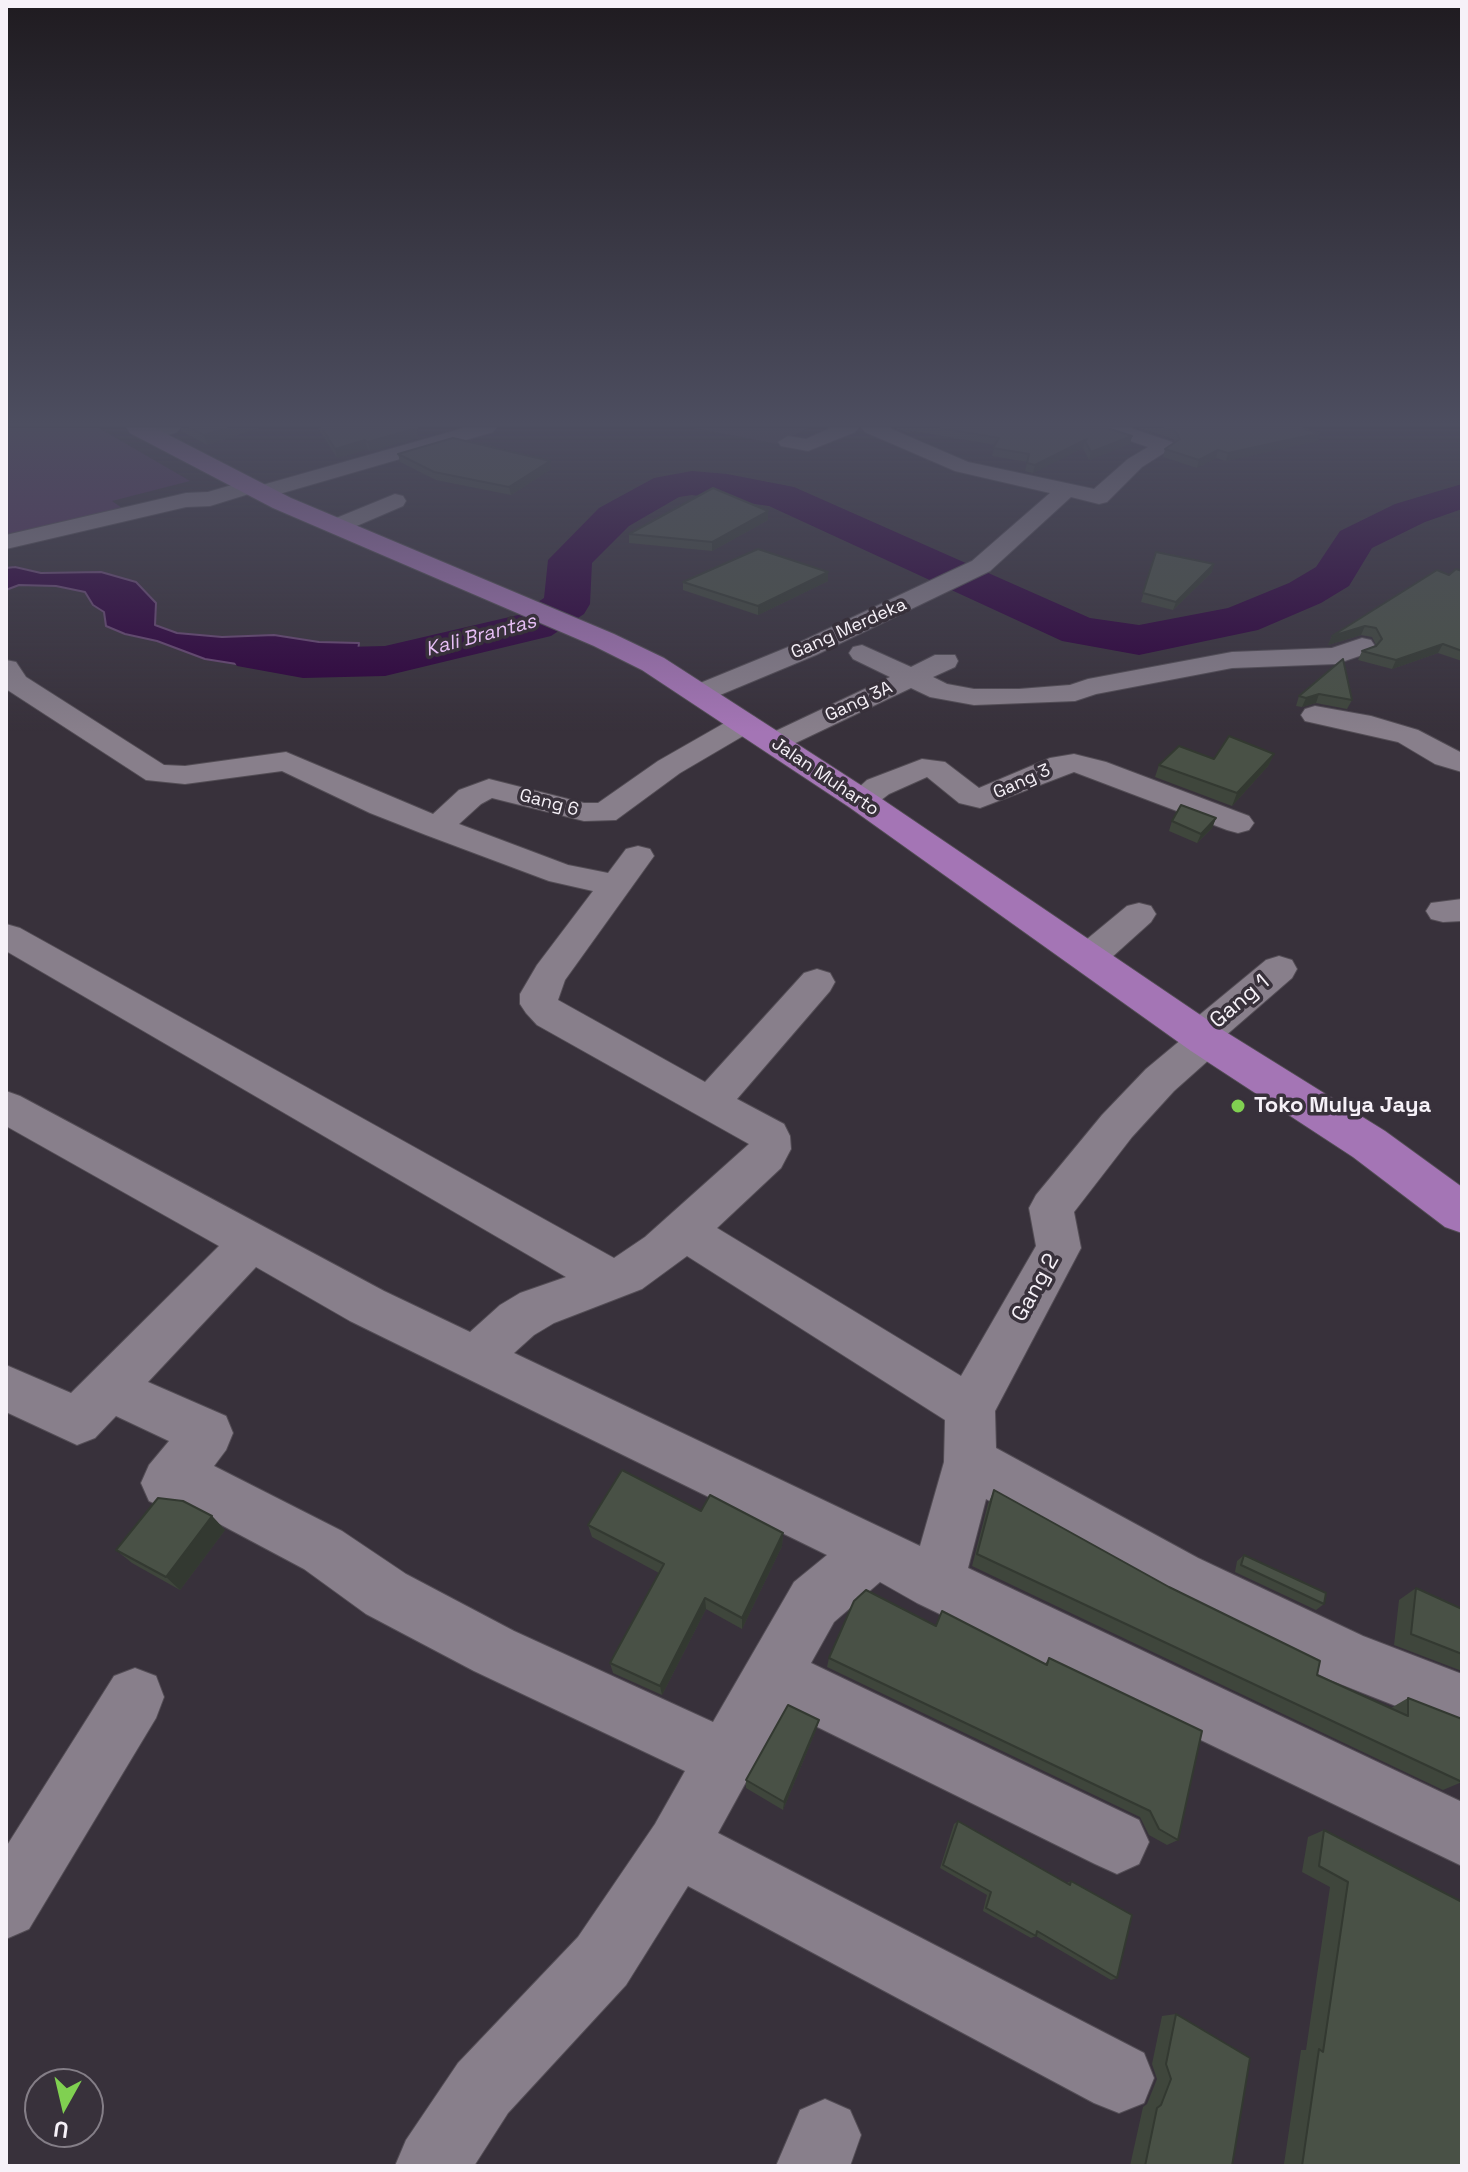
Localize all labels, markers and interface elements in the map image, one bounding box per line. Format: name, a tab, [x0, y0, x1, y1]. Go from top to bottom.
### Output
street label: Gang Merdeka	[788, 594, 910, 664]
water label: Kali Brantas	[423, 610, 539, 662]
street label: Gang 3A	[822, 677, 896, 727]
street label: Jalan Muharto	[767, 733, 883, 821]
street label: Gang 3	[990, 760, 1054, 804]
street label: Gang 6	[517, 785, 581, 821]
street label: Gang 1	[1205, 970, 1275, 1034]
place label: Toko Mulya Jaya	[1254, 1093, 1431, 1119]
marker: Toko Mulya Jaya	[1229, 1097, 1247, 1115]
street label: Gang 2	[1007, 1249, 1065, 1327]
north arrow	[24, 2068, 104, 2148]
text: U	[52, 2115, 70, 2145]

